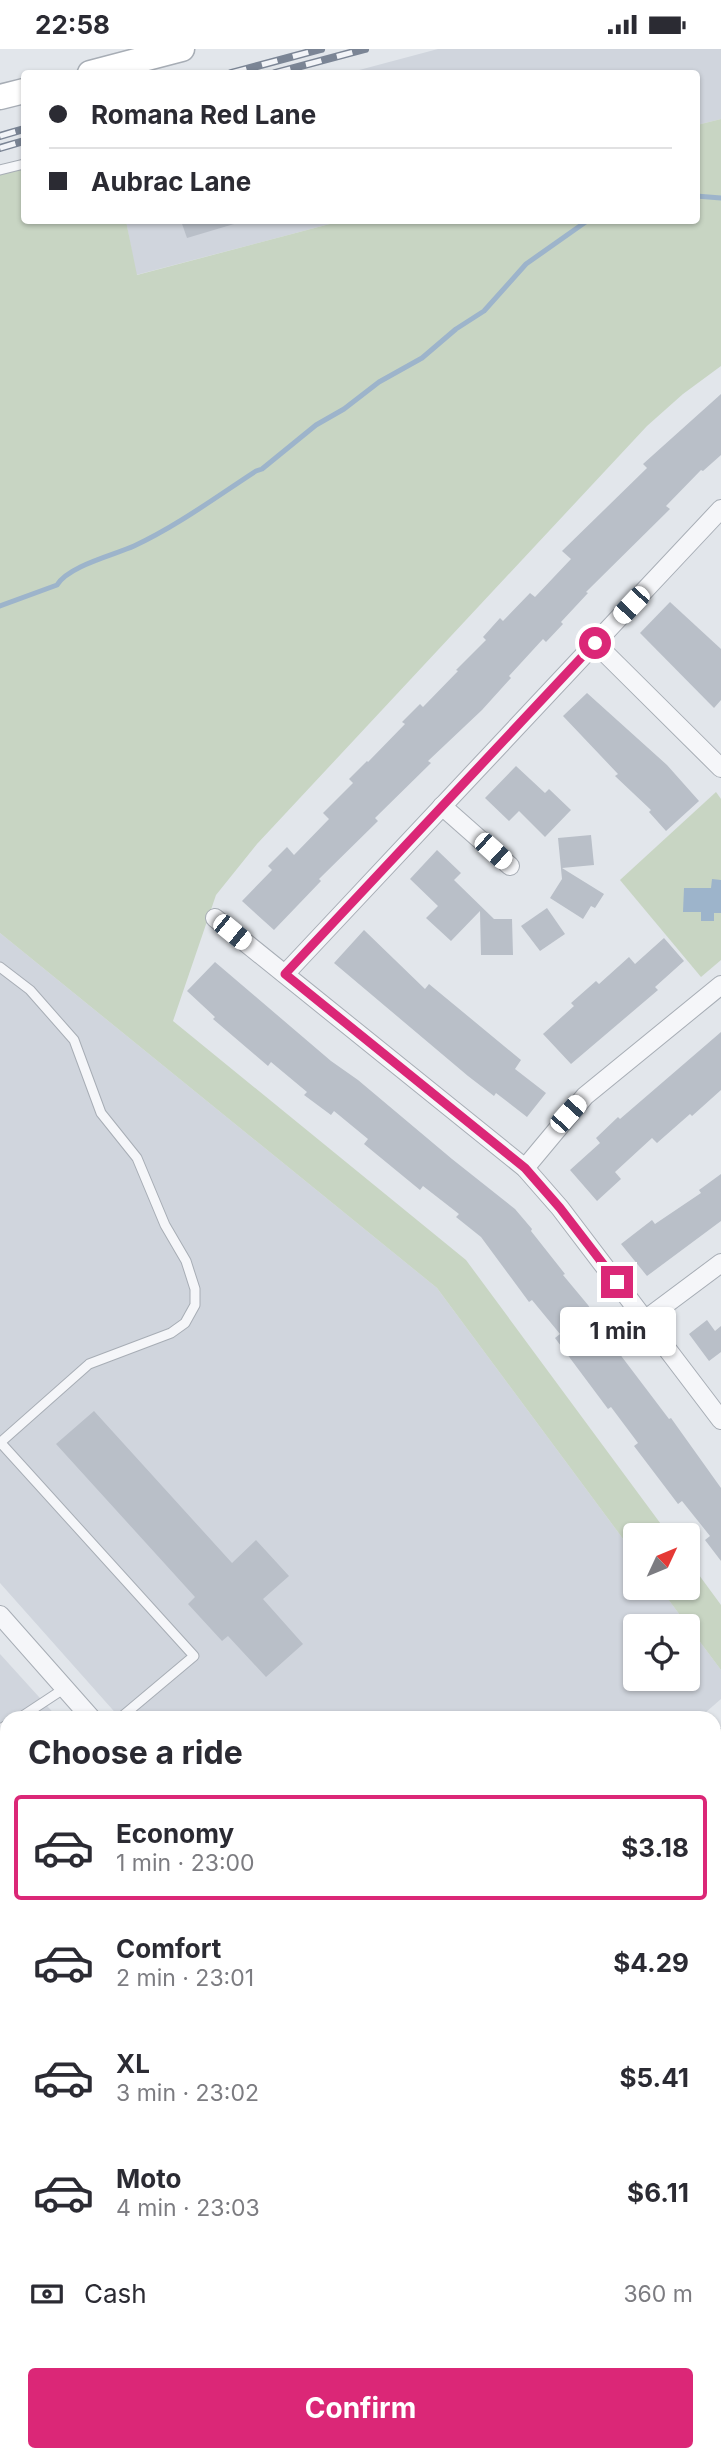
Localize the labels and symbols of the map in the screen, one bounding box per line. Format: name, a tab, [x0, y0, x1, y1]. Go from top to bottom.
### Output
car	[609, 582, 654, 628]
route start	[579, 627, 611, 659]
car	[471, 829, 516, 873]
car	[210, 911, 255, 953]
car	[547, 1091, 590, 1137]
route end	[601, 1266, 633, 1298]
callout: 1 min	[559, 1307, 675, 1355]
north arrow	[623, 1523, 700, 1599]

